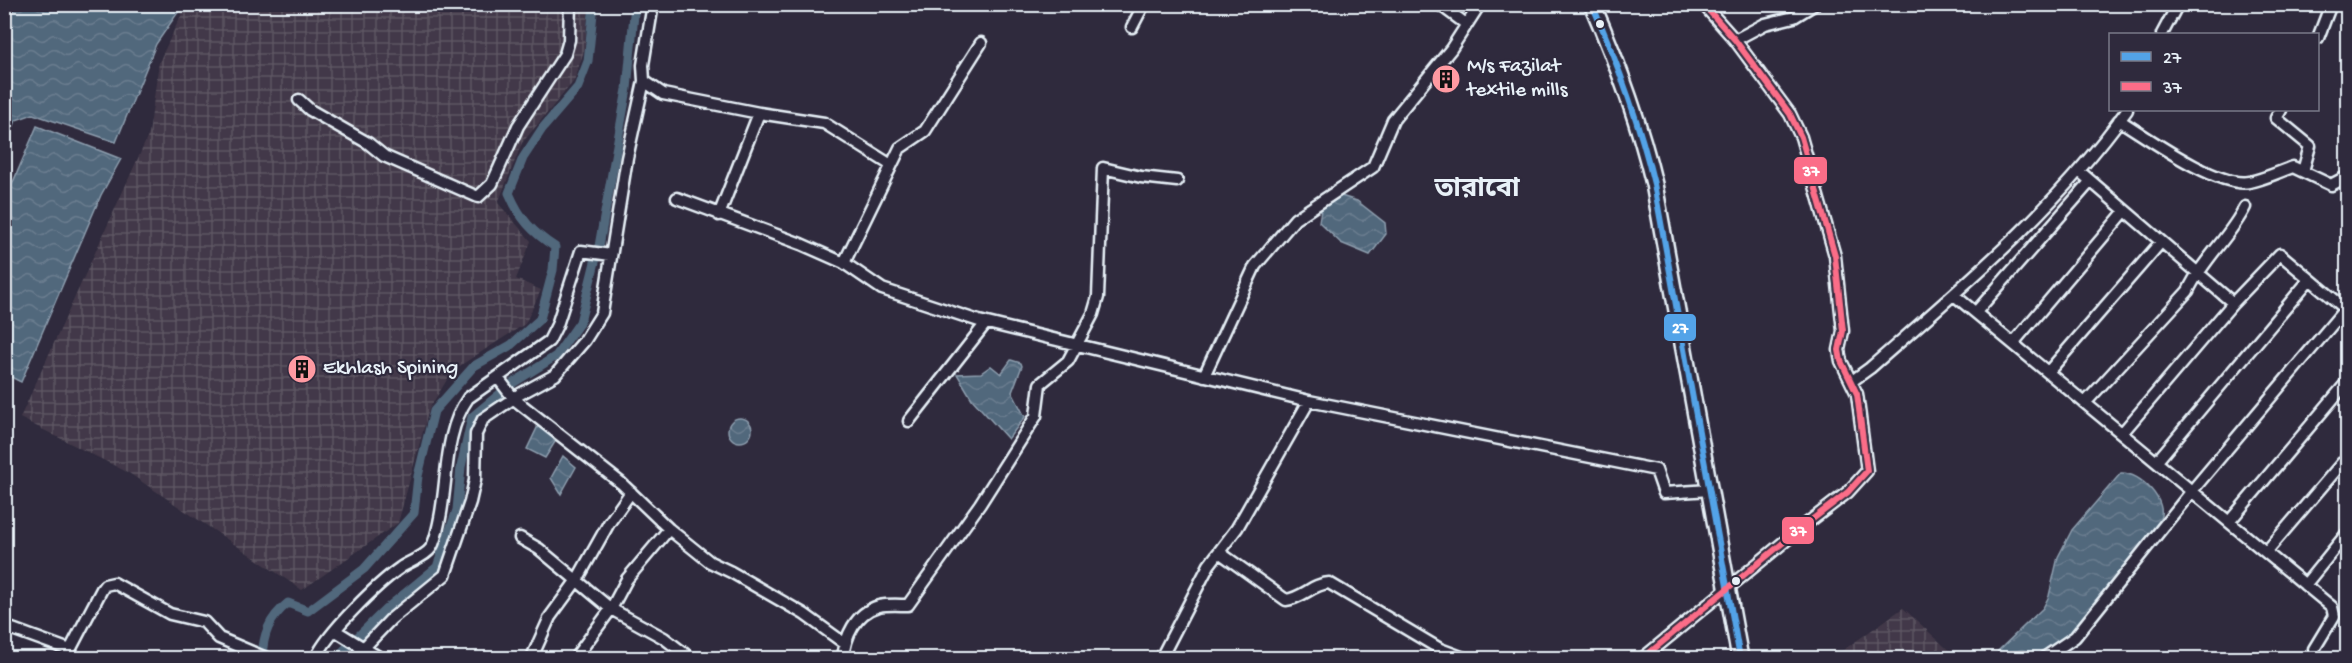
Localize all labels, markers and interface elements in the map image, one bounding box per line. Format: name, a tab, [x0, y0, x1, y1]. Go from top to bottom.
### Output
unlabelled marker	[1594, 18, 1606, 30]
legend	[2109, 33, 2319, 111]
text: 27	[2163, 49, 2182, 70]
place label: M/s Fazilat textile mills	[1465, 55, 1569, 104]
building icon: M/s Fazilat textile mills	[1430, 63, 1462, 95]
text: 37	[2162, 79, 2182, 100]
line badge: 37	[1793, 156, 1828, 185]
text: 37	[1802, 164, 1820, 183]
district label: তারাবো	[1433, 175, 1520, 207]
line badge: 27	[1663, 313, 1697, 342]
text: 27	[1672, 321, 1689, 340]
building icon: Ekhlash Spining	[286, 353, 318, 385]
place label: Ekhlash Spining	[323, 357, 458, 382]
line badge: 37	[1781, 516, 1815, 545]
text: 37	[1789, 524, 1807, 543]
unlabelled marker	[1730, 575, 1742, 587]

